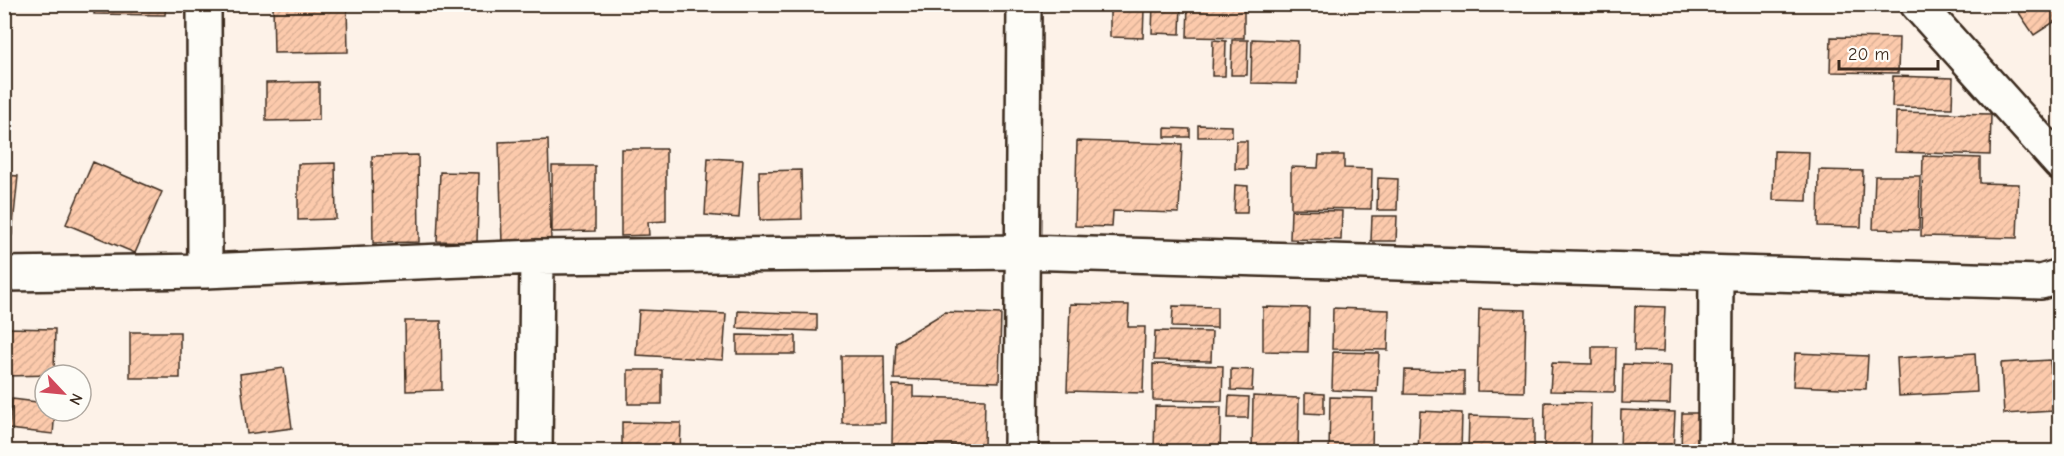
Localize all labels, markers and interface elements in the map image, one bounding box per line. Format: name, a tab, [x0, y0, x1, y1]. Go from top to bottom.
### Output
scale bar	[1839, 33, 1938, 71]
text: 20 m	[1848, 44, 1889, 65]
north arrow	[33, 363, 93, 423]
text: N	[65, 391, 86, 408]

